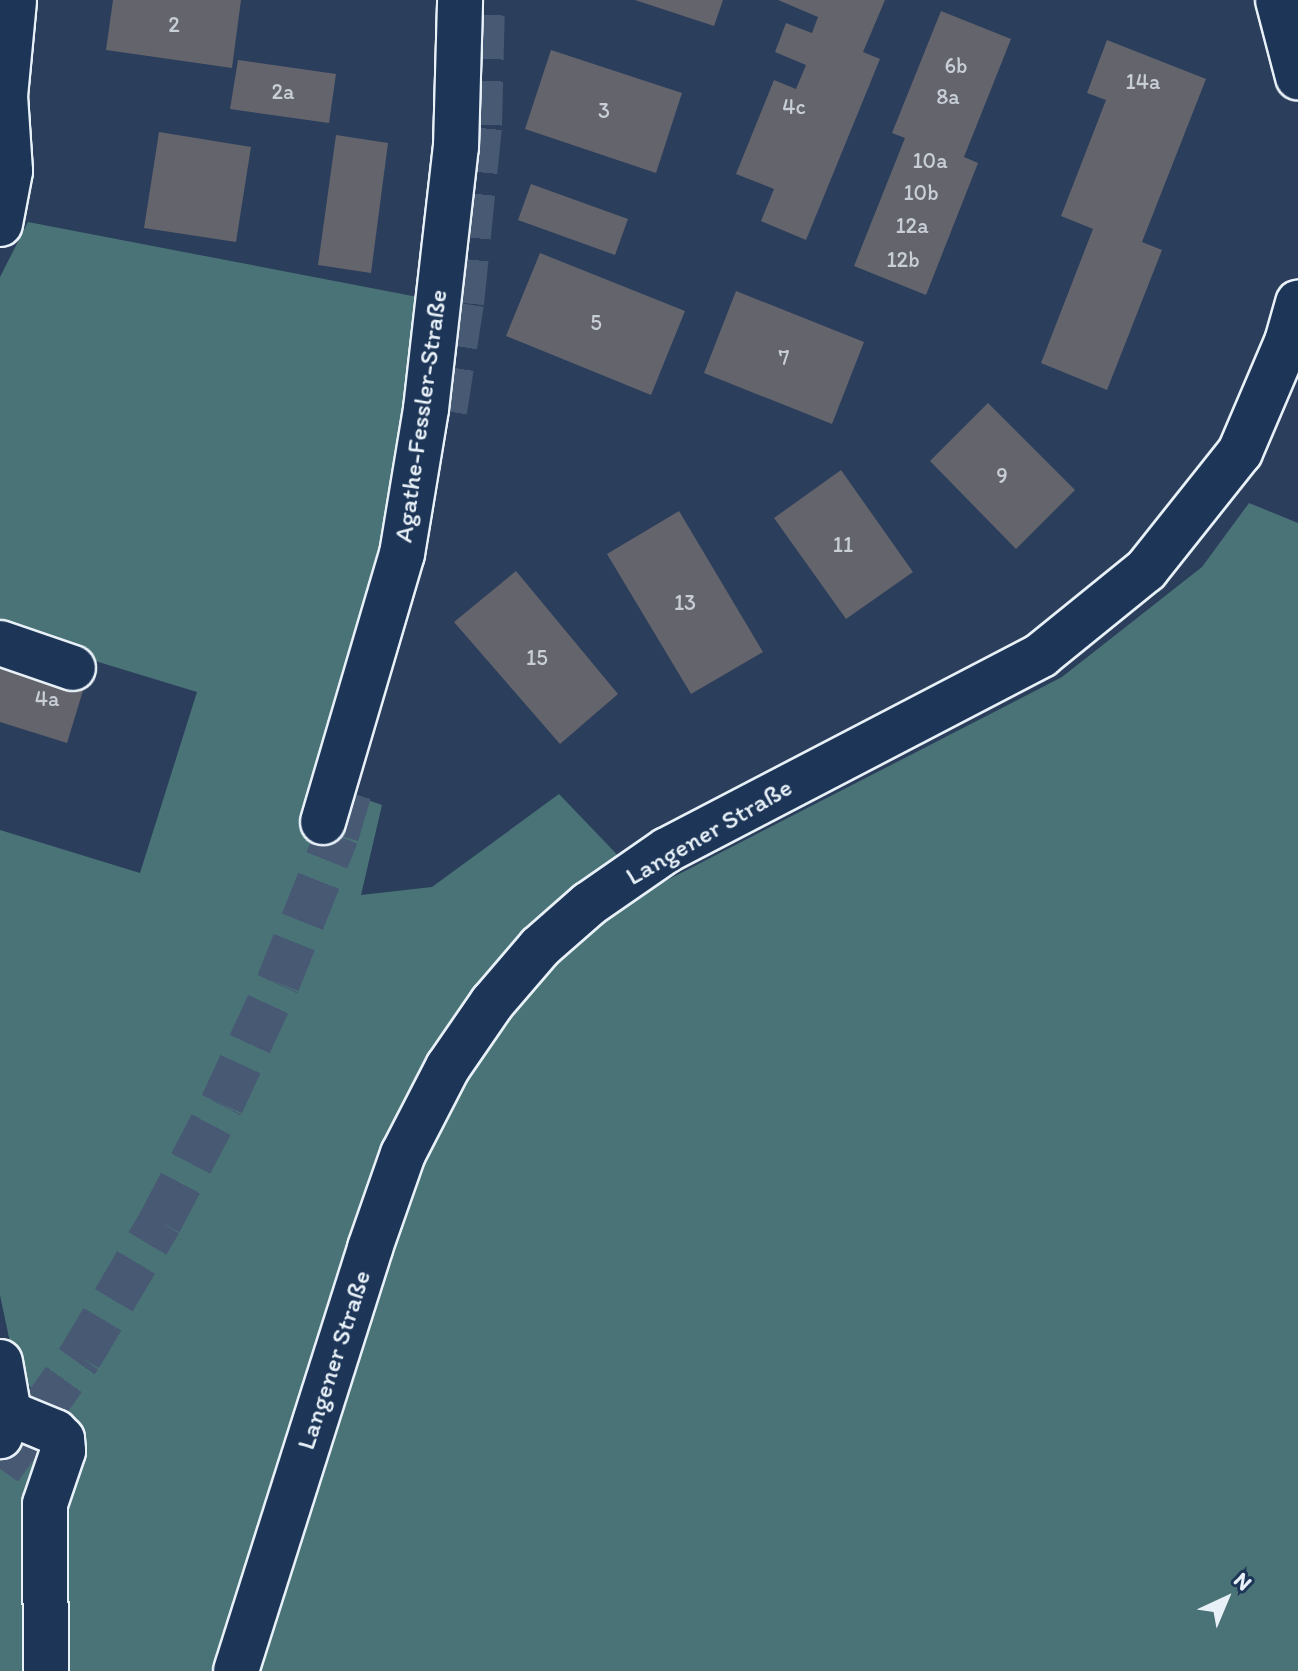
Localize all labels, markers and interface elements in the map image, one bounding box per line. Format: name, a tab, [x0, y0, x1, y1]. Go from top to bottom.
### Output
house number: 2	[168, 12, 180, 38]
house number: 6b	[944, 53, 968, 79]
house number: 14a	[1126, 69, 1160, 95]
house number: 2a	[271, 79, 295, 105]
house number: 8a	[936, 84, 960, 110]
house number: 4c	[782, 94, 806, 120]
house number: 3	[598, 98, 610, 124]
house number: 10a	[912, 148, 948, 174]
house number: 10b	[903, 180, 939, 206]
house number: 12a	[895, 213, 929, 239]
house number: 12b	[886, 247, 920, 273]
street label: Agathe-Fessler-Straße	[388, 287, 454, 545]
house number: 5	[590, 310, 602, 336]
house number: 7	[779, 345, 789, 371]
house number: 9	[996, 463, 1008, 489]
house number: 11	[833, 532, 853, 558]
house number: 13	[674, 590, 696, 616]
house number: 15	[526, 645, 548, 671]
house number: 4a	[35, 686, 59, 712]
street label: Langener Straße	[620, 772, 798, 892]
street label: Langener Straße	[290, 1267, 378, 1453]
north arrow	[1186, 1559, 1266, 1639]
text: N	[1228, 1566, 1258, 1596]

